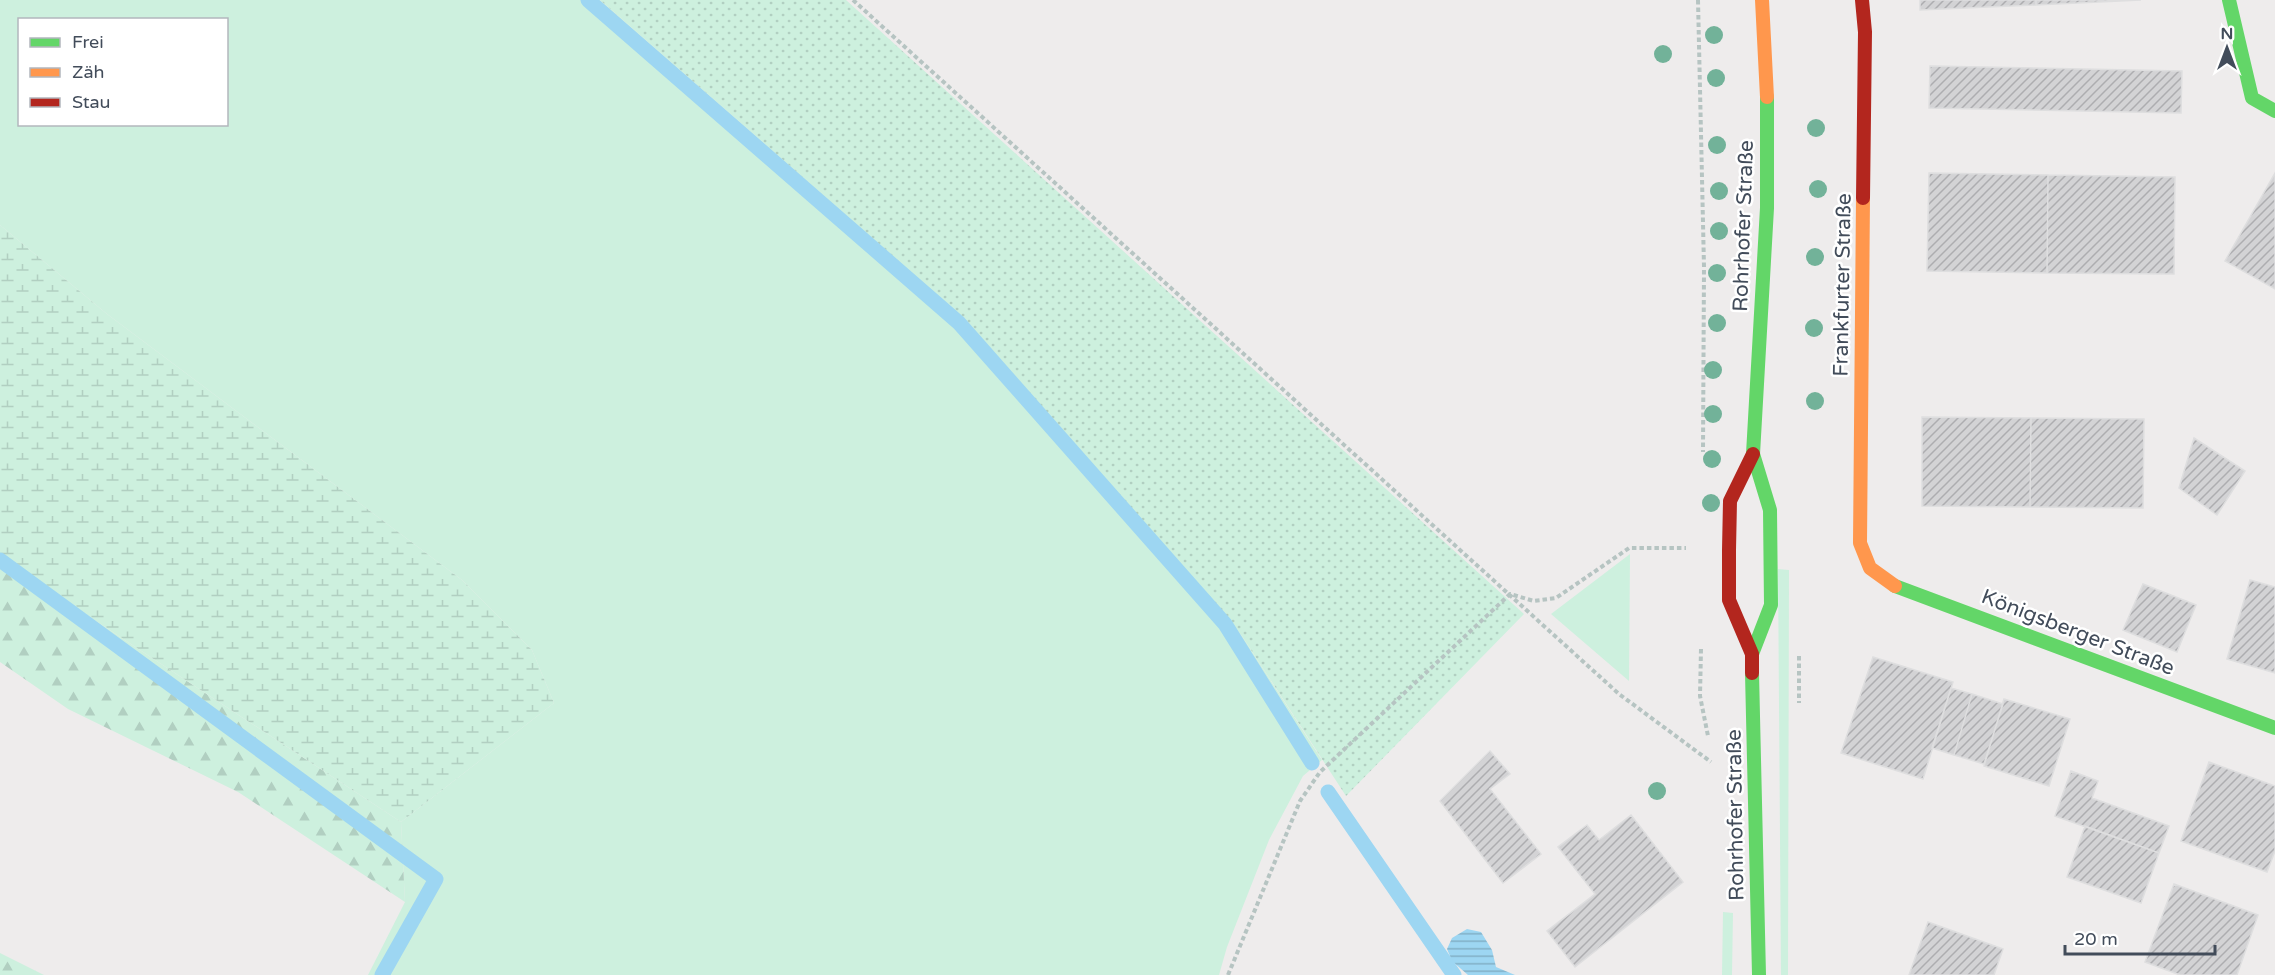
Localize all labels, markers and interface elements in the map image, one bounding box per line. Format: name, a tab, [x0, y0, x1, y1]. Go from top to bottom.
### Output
legend	[18, 18, 228, 126]
north arrow	[2197, 18, 2257, 78]
text: N	[2221, 24, 2233, 44]
text: Frei	[72, 31, 104, 53]
text: Zäh	[72, 61, 105, 83]
text: Stau	[72, 91, 111, 113]
street label: Rohrhofer Straße	[1728, 140, 1759, 312]
street label: Frankfurter Straße	[1828, 193, 1857, 377]
street label: Königsberger Straße	[1978, 584, 2178, 681]
street label: Rohrhofer Straße	[1722, 729, 1749, 901]
scale bar	[2065, 918, 2215, 956]
text: 20 m	[2074, 928, 2118, 950]

